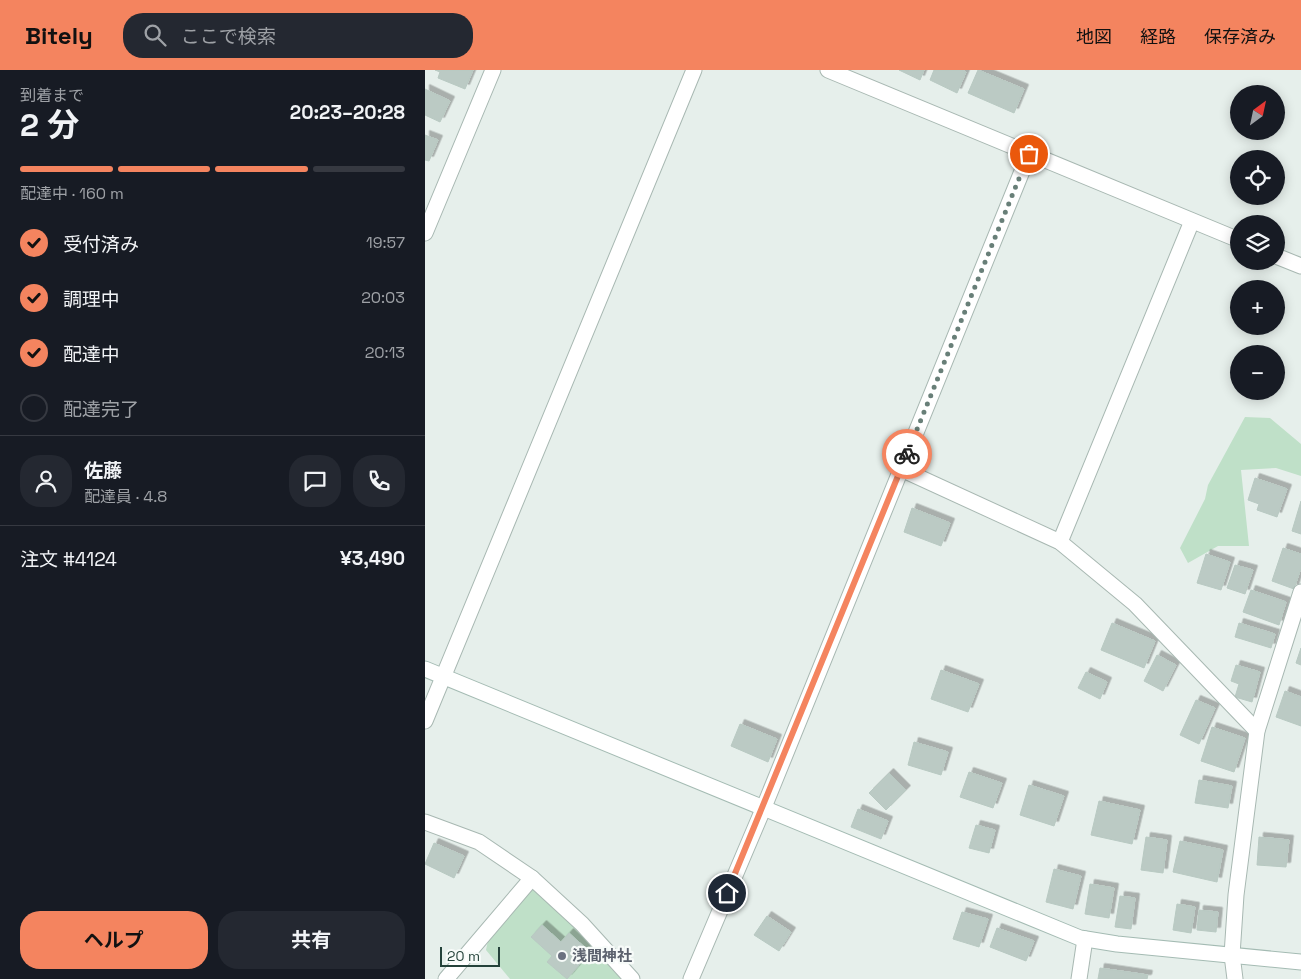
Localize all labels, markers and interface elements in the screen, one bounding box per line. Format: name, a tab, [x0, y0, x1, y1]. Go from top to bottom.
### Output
search box	[123, 13, 473, 58]
text: Bitely	[25, 20, 93, 51]
icon: search	[141, 21, 169, 49]
text: ここで検索	[181, 24, 276, 49]
text: 地図	[1076, 25, 1112, 48]
text: 経路	[1140, 25, 1176, 48]
text: 保存済み	[1204, 25, 1276, 48]
text: 到着まで	[20, 85, 84, 106]
north arrow	[1230, 85, 1285, 140]
map controls	[1230, 85, 1285, 400]
text: 20:23–20:28	[290, 100, 405, 125]
text: 2 分	[20, 105, 79, 145]
pin	[1008, 133, 1050, 175]
icon: bag	[1015, 140, 1043, 168]
button: locate	[1230, 150, 1285, 205]
text: 配達中 · 160 m	[20, 183, 124, 204]
button: layers	[1230, 215, 1285, 270]
icon: check	[20, 229, 48, 257]
text: 受付済み	[63, 232, 139, 257]
text: 19:57	[366, 232, 405, 253]
button: +	[1230, 280, 1285, 335]
icon: check	[20, 284, 48, 312]
text: 調理中	[63, 287, 120, 312]
text: 20:03	[361, 287, 405, 308]
icon: check	[20, 339, 48, 367]
text: 配達中	[63, 342, 120, 367]
text: 20:13	[365, 342, 405, 363]
button: −	[1230, 345, 1285, 400]
text: 配達完了	[63, 397, 139, 422]
courier	[882, 429, 932, 479]
icon: bike	[893, 440, 921, 468]
button: person	[20, 455, 72, 507]
button: chat	[289, 455, 341, 507]
button: phone	[353, 455, 405, 507]
text: 佐藤	[84, 458, 122, 483]
text: 配達員 · 4.8	[84, 486, 167, 507]
text: ¥3,490	[340, 546, 405, 571]
text: 注文 #4124	[20, 547, 117, 572]
pin	[706, 872, 748, 914]
icon: home	[713, 879, 741, 907]
button: ヘルプ	[20, 911, 208, 969]
button: 共有	[218, 911, 405, 969]
scale bar	[440, 944, 500, 967]
place label: 浅間神社	[572, 946, 632, 965]
text: 20 m	[447, 947, 480, 965]
marker: 浅間神社	[556, 950, 568, 962]

